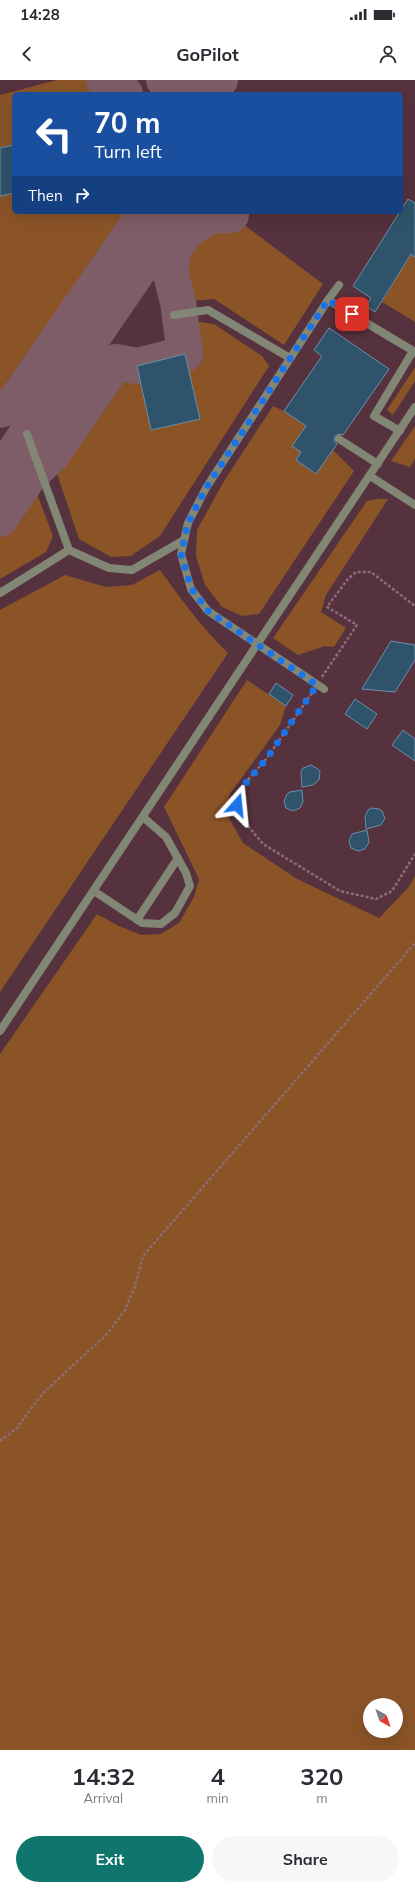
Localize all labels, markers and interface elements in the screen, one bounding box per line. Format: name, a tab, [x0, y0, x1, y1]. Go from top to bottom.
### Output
text: 14:28	[20, 5, 60, 24]
icon: back	[16, 43, 38, 65]
text: GoPilot	[176, 43, 239, 66]
icon: person	[377, 43, 399, 65]
text: 70 m	[94, 105, 160, 140]
icon: left	[28, 108, 80, 160]
text: Turn left	[94, 140, 162, 163]
icon: right	[71, 184, 93, 206]
text: Then	[28, 186, 63, 205]
pin	[335, 297, 369, 331]
icon: arrive	[341, 303, 363, 325]
position arrow	[216, 784, 258, 826]
north arrow	[363, 1698, 403, 1738]
map controls	[363, 1698, 403, 1738]
text: 14:32	[72, 1761, 135, 1791]
text: 4	[210, 1761, 225, 1791]
text: 320	[300, 1761, 343, 1791]
text: Arrival	[83, 1790, 123, 1806]
text: min	[207, 1790, 229, 1806]
text: m	[316, 1790, 328, 1806]
button: Exit	[16, 1836, 204, 1882]
button: Share	[212, 1836, 399, 1882]

